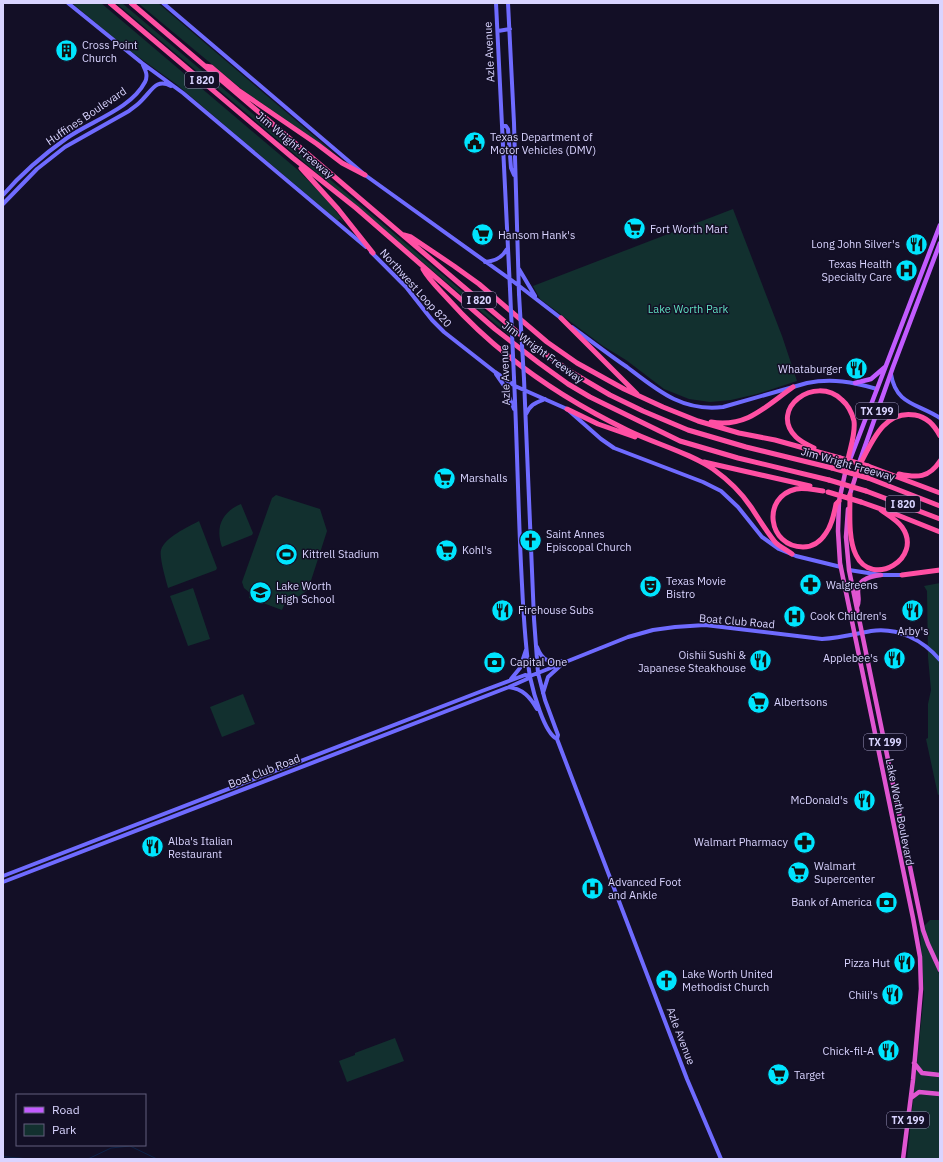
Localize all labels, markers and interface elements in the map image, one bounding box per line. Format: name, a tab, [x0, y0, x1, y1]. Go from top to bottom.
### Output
street label: Azle Avenue	[480, 21, 498, 83]
building icon: Cross Point Church	[54, 38, 80, 64]
place label: Cross Point Church	[82, 38, 138, 65]
road number: I 820	[185, 72, 219, 88]
street label: Huffines Boulevard	[43, 84, 129, 148]
street label: Jim Wright Freeway	[253, 108, 337, 182]
public building icon: Texas Department of Motor Vehicles (DMV)	[462, 130, 488, 156]
place label: Texas Department of Motor Vehicles (DMV)	[490, 130, 596, 157]
supermarket icon: Fort Worth Mart	[621, 216, 647, 242]
supermarket icon: Hansom Hank's	[470, 222, 496, 248]
place label: Fort Worth Mart	[650, 222, 728, 236]
place label: Hansom Hank's	[498, 228, 575, 242]
restaurant icon: Long John Silver's	[903, 231, 929, 257]
place label: Long John Silver's	[811, 237, 900, 251]
street label: Northwest Loop 820	[377, 246, 455, 330]
place label: Texas Health Specialty Care	[821, 257, 892, 284]
hospital icon: Texas Health Specialty Care	[894, 257, 920, 283]
road number: I 820	[462, 292, 496, 308]
park label: Lake Worth Park	[648, 302, 728, 316]
street label: Jim Wright Freeway	[500, 318, 587, 387]
street label: Azle Avenue	[497, 344, 513, 406]
restaurant icon: Whataburger	[844, 356, 870, 382]
place label: Whataburger	[778, 362, 842, 376]
road number: TX 199	[856, 403, 898, 419]
street label: Jim Wright Freeway	[799, 444, 897, 484]
supermarket icon: Marshalls	[432, 465, 458, 491]
place label: Marshalls	[460, 471, 508, 485]
road number: I 820	[886, 496, 920, 512]
church icon: Saint Annes Episcopal Church	[517, 527, 543, 553]
place label: Saint Annes Episcopal Church	[546, 527, 631, 554]
supermarket icon: Kohl's	[434, 537, 460, 563]
sports icon: Kittrell Stadium	[273, 541, 299, 567]
place label: Kohl's	[462, 543, 492, 557]
place label: Kittrell Stadium	[302, 547, 379, 561]
pharmacy icon: Walgreens	[797, 572, 823, 598]
theatre icon: Texas Movie Bistro	[638, 574, 664, 600]
place label: Texas Movie Bistro	[666, 574, 726, 601]
place label: Walgreens	[826, 578, 878, 592]
school or university icon: Lake Worth High School	[247, 579, 273, 605]
place label: Lake Worth High School	[276, 579, 335, 606]
restaurant icon: Firehouse Subs	[489, 597, 515, 623]
restaurant icon: Arby's	[900, 598, 926, 624]
place label: Firehouse Subs	[518, 603, 594, 617]
hospital icon: Cook Children's	[782, 603, 808, 629]
place label: Cook Children's	[810, 609, 887, 623]
street label: Boat Club Road	[699, 611, 775, 631]
place label: Arby's	[897, 624, 929, 638]
restaurant icon: Applebee's	[881, 645, 907, 671]
place label: Oishii Sushi & Japanese Steakhouse	[638, 648, 746, 675]
restaurant icon: Oishii Sushi & Japanese Steakhouse	[748, 648, 774, 674]
bank icon: Capital One	[482, 649, 508, 675]
place label: Applebee's	[823, 651, 878, 665]
place label: Capital One	[510, 655, 567, 669]
supermarket icon: Albertsons	[745, 689, 771, 715]
place label: Albertsons	[774, 695, 828, 709]
road number: TX 199	[864, 734, 906, 750]
street label: Boat Club Road	[226, 751, 302, 791]
street label: Lake Worth Boulevard	[883, 758, 917, 866]
restaurant icon: McDonald's	[851, 787, 877, 813]
place label: McDonald's	[790, 793, 848, 807]
pharmacy icon: Walmart Pharmacy	[791, 829, 817, 855]
restaurant icon: Alba's Italian Restaurant	[139, 834, 165, 860]
place label: Alba's Italian Restaurant	[168, 834, 233, 861]
place label: Walmart Pharmacy	[694, 835, 789, 849]
supermarket icon: Walmart Supercenter	[786, 859, 812, 885]
place label: Walmart Supercenter	[814, 859, 875, 886]
hospital icon: Advanced Foot and Ankle	[579, 875, 605, 901]
place label: Advanced Foot and Ankle	[608, 875, 682, 902]
bank icon: Bank of America	[874, 889, 900, 915]
place label: Bank of America	[791, 895, 872, 909]
restaurant icon: Pizza Hut	[892, 950, 918, 976]
place label: Pizza Hut	[844, 956, 890, 970]
church icon: Lake Worth United Methodist Church	[654, 967, 680, 993]
place label: Lake Worth United Methodist Church	[682, 967, 773, 994]
restaurant icon: Chili's	[880, 982, 906, 1008]
place label: Chili's	[848, 988, 878, 1002]
street label: Azle Avenue	[664, 1005, 698, 1067]
restaurant icon: Chick-fil-A	[876, 1038, 902, 1064]
place label: Chick-fil-A	[823, 1044, 874, 1058]
supermarket icon: Target	[766, 1062, 792, 1088]
place label: Target	[794, 1068, 825, 1082]
legend	[16, 1094, 146, 1146]
text: Road	[52, 1102, 80, 1117]
road number: TX 199	[887, 1112, 929, 1128]
text: Park	[52, 1122, 77, 1137]

